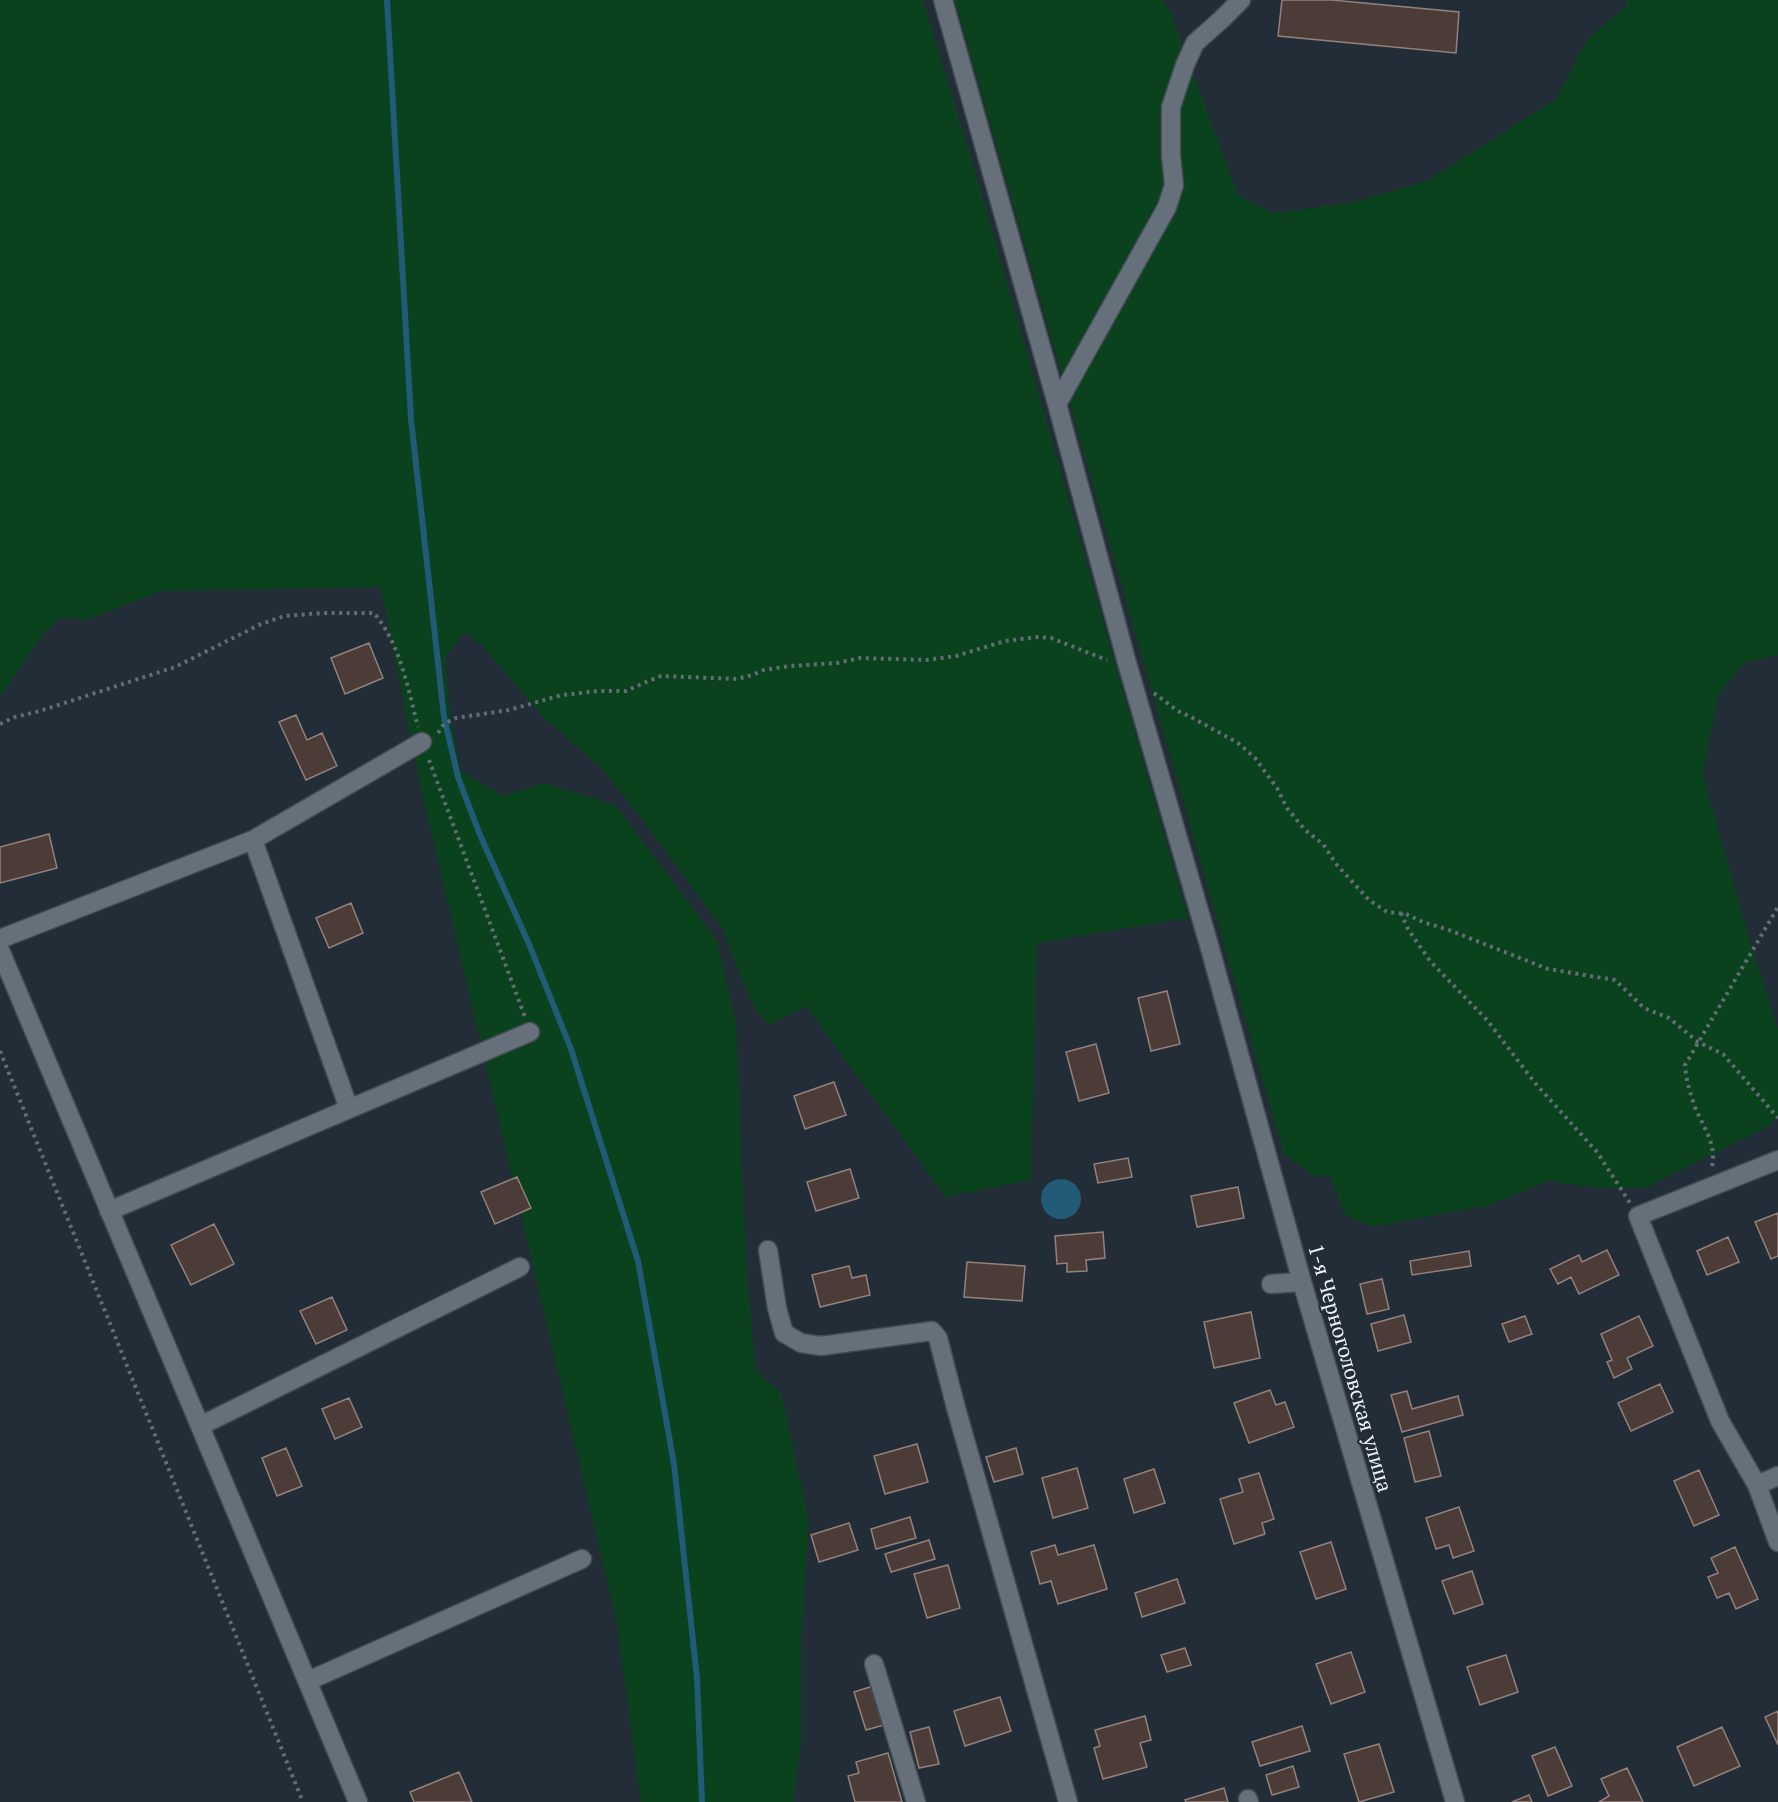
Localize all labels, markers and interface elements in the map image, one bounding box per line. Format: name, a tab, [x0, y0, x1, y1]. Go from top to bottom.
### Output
street label: 1-я Черноголовская улица	[1302, 1240, 1400, 1495]

